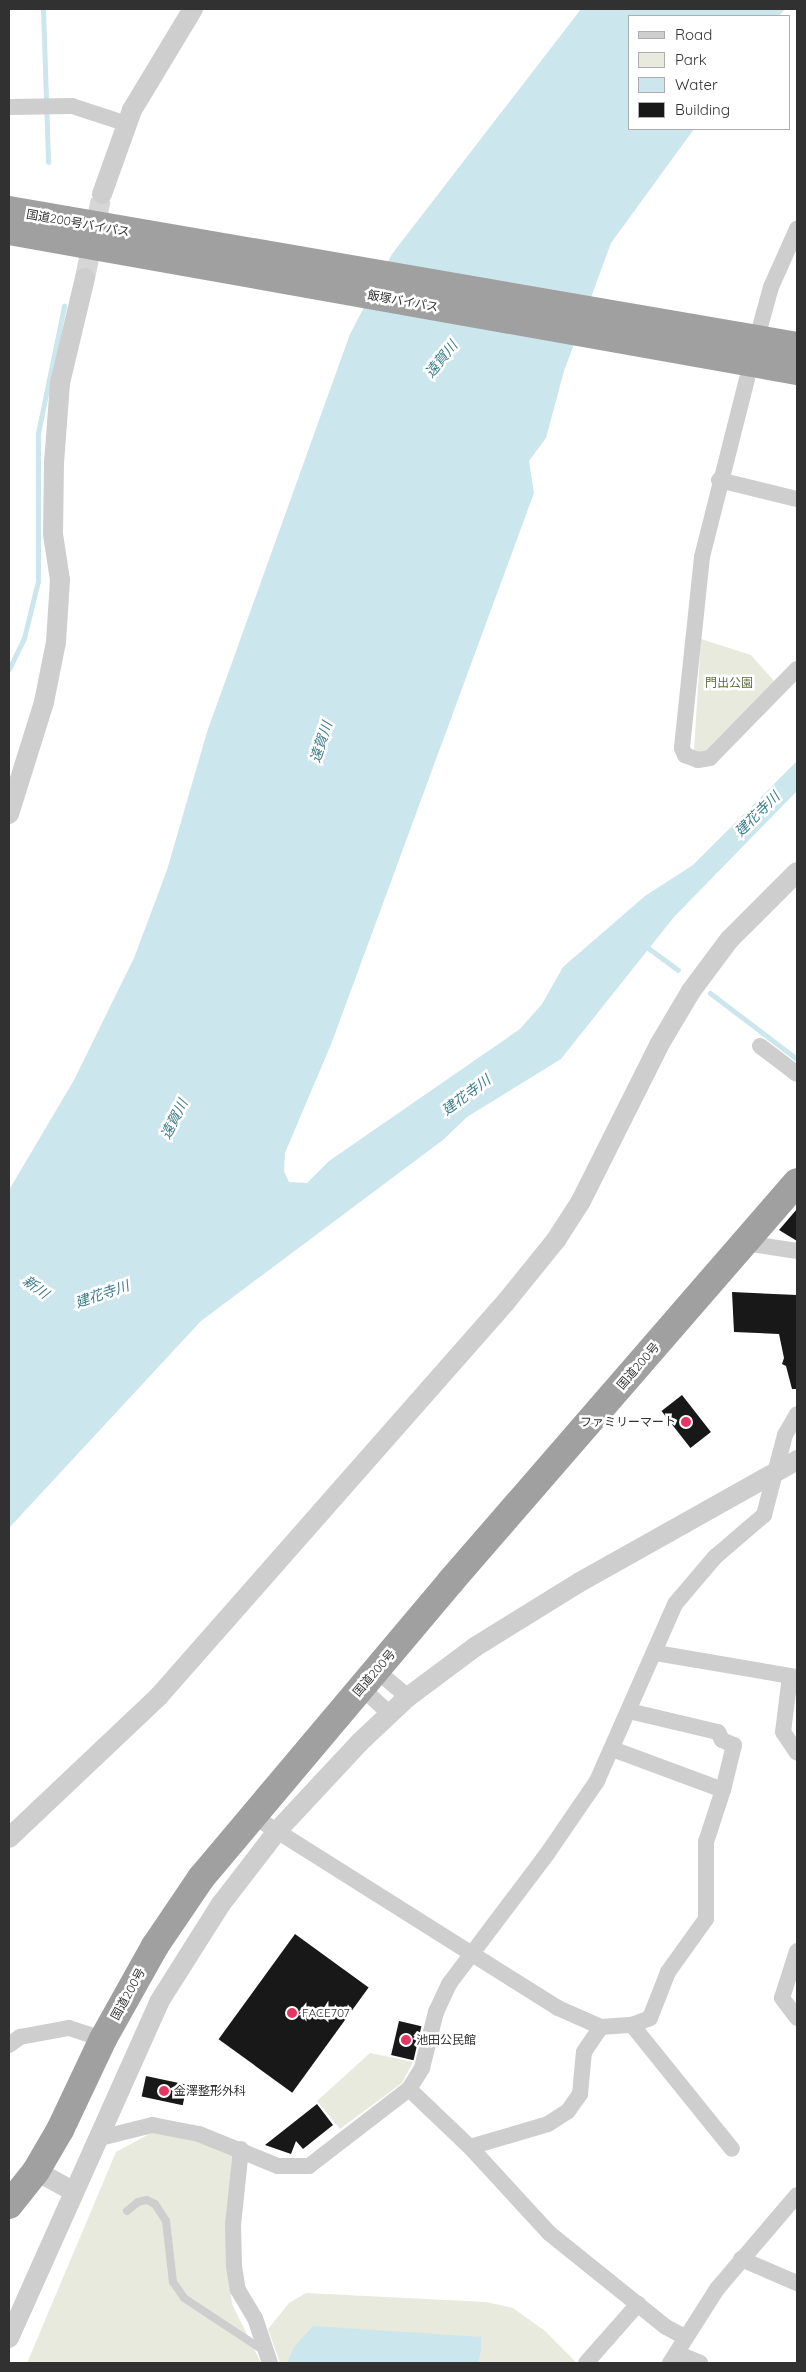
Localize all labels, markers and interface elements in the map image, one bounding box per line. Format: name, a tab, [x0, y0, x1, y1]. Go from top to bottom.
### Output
legend	[628, 15, 791, 130]
text: Road	[675, 25, 712, 44]
text: Park	[675, 50, 707, 69]
text: Water	[675, 75, 718, 94]
text: Building	[675, 100, 730, 119]
street label: 国道200号バイパス	[25, 207, 131, 239]
street label: 飯塚バイパス	[366, 288, 440, 314]
water label: 遠賀川	[421, 337, 461, 381]
park label: 門出公園	[705, 676, 753, 690]
water label: 遠賀川	[307, 719, 335, 765]
water label: 建花寺川	[731, 788, 783, 840]
water label: 建花寺川	[439, 1071, 493, 1119]
water label: 遠賀川	[157, 1096, 191, 1142]
water label: 新川	[20, 1272, 52, 1302]
water label: 建花寺川	[73, 1277, 131, 1311]
street label: 国道200号	[614, 1340, 662, 1392]
place label: ファミリーマート	[580, 1415, 676, 1429]
marker: ファミリーマート	[680, 1416, 692, 1428]
street label: 国道200号	[350, 1647, 398, 1699]
street label: 国道200号	[108, 1966, 148, 2022]
place label: FACE707	[302, 2006, 350, 2020]
marker: FACE707	[286, 2007, 298, 2019]
place label: 池田公民館	[416, 2033, 476, 2047]
marker: 池田公民館	[400, 2034, 412, 2046]
place label: 金澤整形外科	[174, 2084, 246, 2098]
marker: 金澤整形外科	[158, 2085, 170, 2097]

